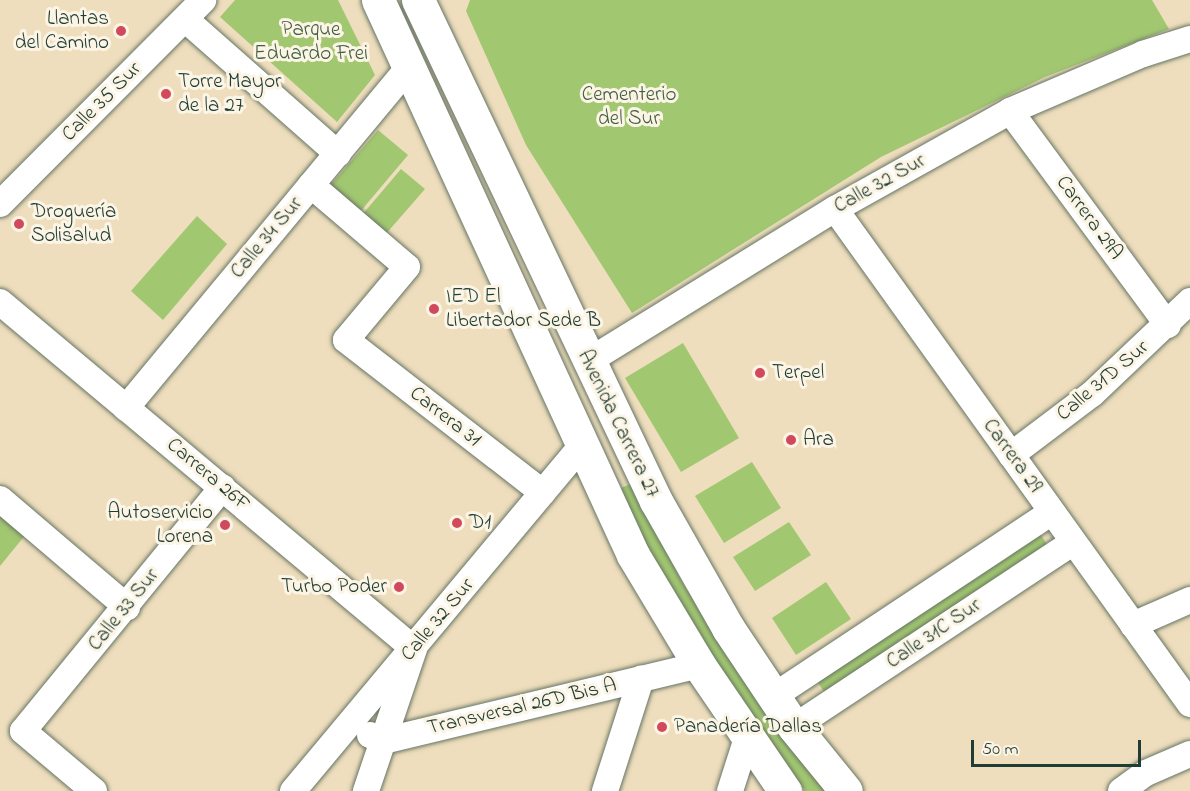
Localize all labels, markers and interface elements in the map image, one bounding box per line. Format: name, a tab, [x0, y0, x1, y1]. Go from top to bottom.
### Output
place label: Llantas del Camino	[15, 6, 109, 56]
park label: Parque Eduardo Frei	[254, 17, 368, 67]
marker: Llantas del Camino	[114, 24, 128, 38]
street label: Calle 35 Sur	[57, 57, 147, 147]
place label: Torre Mayor de la 27	[178, 69, 282, 119]
park label: Cementerio del Sur	[582, 82, 676, 132]
marker: Torre Mayor de la 27	[159, 87, 173, 101]
street label: Calle 32 Sur	[830, 149, 930, 219]
street label: Carrera 29A	[1050, 171, 1128, 265]
street label: Calle 34 Sur	[225, 192, 309, 284]
place label: Droguería Solisalud	[31, 199, 116, 249]
marker: Droguería Solisalud	[12, 217, 26, 231]
place label: IED El Libertador Sede B	[446, 284, 601, 334]
marker: IED El Libertador Sede B	[427, 302, 441, 316]
street label: Calle 31D Sur	[1052, 335, 1154, 427]
street label: Avenida Carrera 27	[571, 346, 665, 502]
place label: Terpel	[772, 360, 824, 386]
marker: Terpel	[753, 366, 767, 380]
street label: Carrera 31	[404, 381, 486, 453]
street label: Carrera 29	[977, 414, 1047, 498]
place label: Ara	[803, 427, 834, 453]
street label: Carrera 26F	[161, 433, 255, 517]
marker: Ara	[784, 433, 798, 447]
place label: Autoservicio Lorena	[108, 500, 213, 550]
place label: D1	[469, 510, 491, 536]
marker: D1	[450, 516, 464, 530]
marker: Autoservicio Lorena	[218, 518, 232, 532]
street label: Calle 33 Sur	[83, 564, 165, 656]
street label: Calle 32 Sur	[396, 573, 480, 667]
place label: Turbo Poder	[281, 574, 387, 600]
marker: Turbo Poder	[392, 580, 406, 594]
street label: Calle 31C Sur	[882, 593, 986, 675]
street label: Transversal 26D Bis A	[425, 673, 619, 741]
place label: Panadería Dallas	[674, 714, 822, 740]
marker: Panadería Dallas	[655, 720, 669, 734]
scale bar	[974, 728, 1144, 766]
text: 50 m	[982, 737, 1019, 763]

